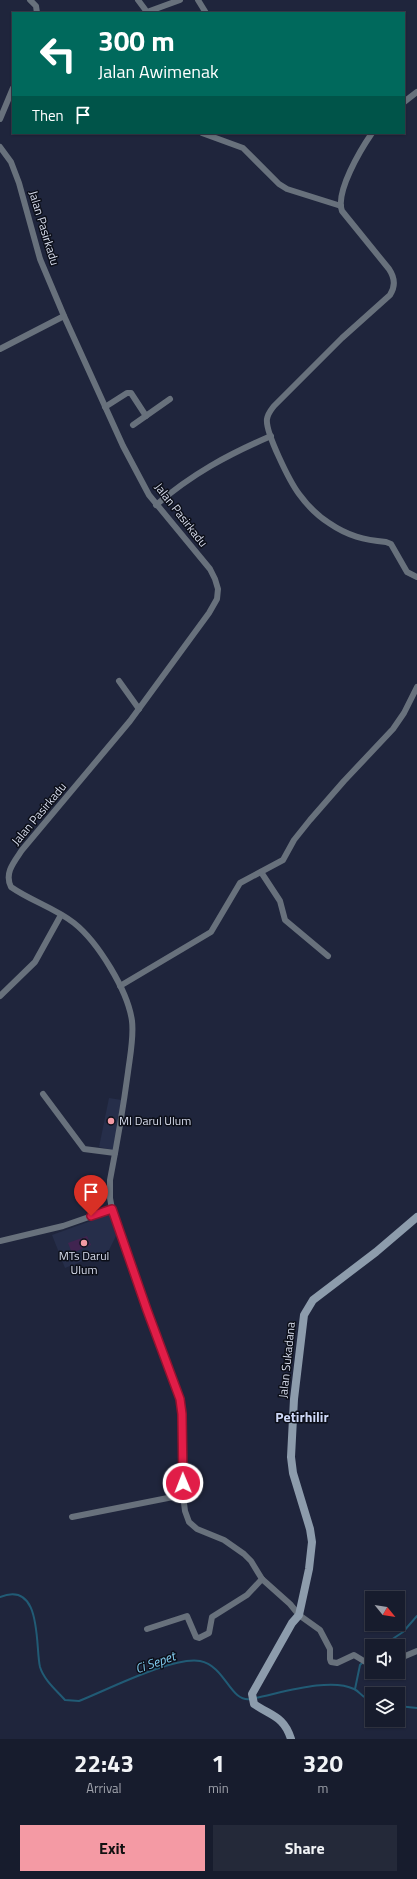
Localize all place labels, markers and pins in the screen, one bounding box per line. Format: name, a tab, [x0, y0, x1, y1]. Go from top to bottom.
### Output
place label: MI Darul Ulum	[119, 1111, 191, 1130]
marker: MI Darul Ulum	[106, 1116, 116, 1126]
pin	[74, 1175, 108, 1216]
marker: MTs Darul Ulum	[79, 1238, 89, 1248]
place label: MTs Darul Ulum	[59, 1246, 109, 1279]

